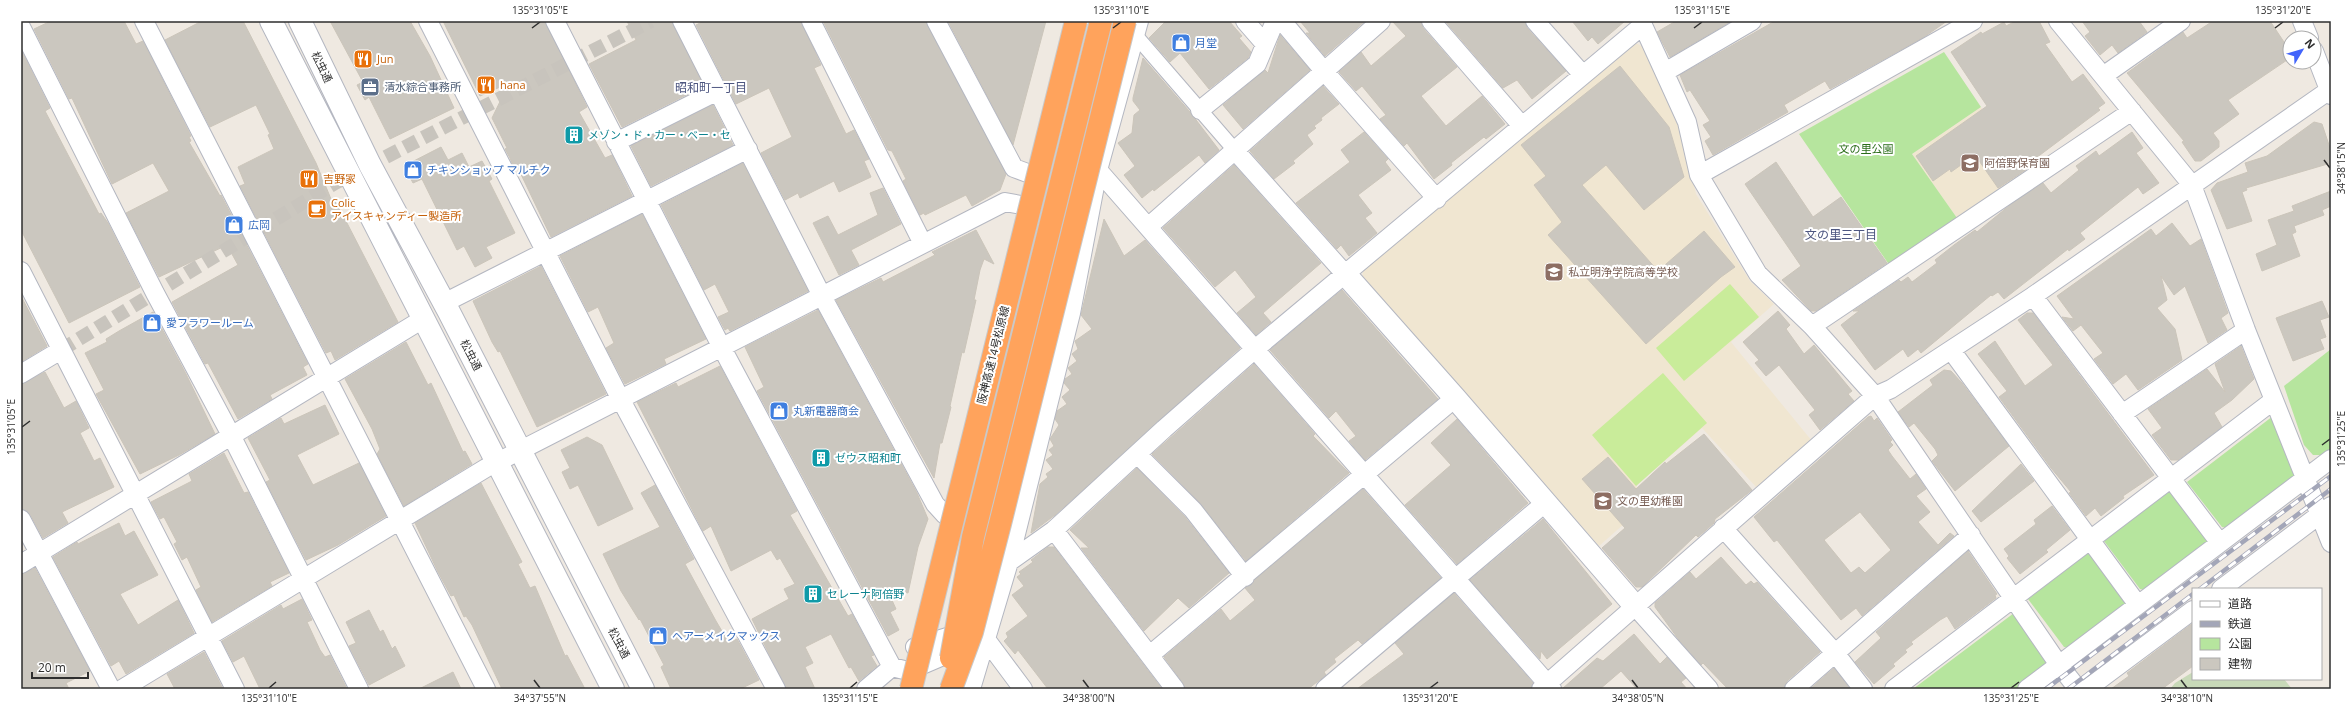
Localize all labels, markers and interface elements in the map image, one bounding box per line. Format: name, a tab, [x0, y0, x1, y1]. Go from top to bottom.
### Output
text: 135°31'05"E	[512, 3, 568, 17]
text: 135°31'10"E	[1093, 3, 1149, 17]
text: 135°31'15"E	[1674, 3, 1730, 17]
text: 135°31'20"E	[2255, 3, 2311, 17]
north arrow	[2282, 30, 2322, 70]
shop icon: 月堂	[1170, 32, 1192, 54]
place label: 月堂	[1195, 35, 1217, 50]
text: N	[2302, 35, 2319, 52]
restaurant icon: Jun	[352, 48, 374, 70]
street label: 松虫通	[308, 49, 336, 85]
place label: Jun	[376, 51, 393, 66]
restaurant icon: hana	[475, 74, 497, 96]
office icon: 清水綜合事務所	[359, 76, 381, 98]
place label: hana	[500, 77, 526, 92]
place label: 清水綜合事務所	[384, 79, 462, 94]
district label: 昭和町一丁目	[675, 79, 747, 96]
building icon: メゾン・ド・カー・ベー・セ	[563, 124, 585, 146]
place label: メゾン・ド・カー・ベー・セ	[588, 127, 731, 142]
park label: 文の里公園	[1839, 141, 1894, 156]
text: 34°38'15"N	[2334, 142, 2348, 194]
school or university icon: 阿倍野保育園	[1959, 152, 1981, 174]
place label: 阿倍野保育園	[1984, 155, 2050, 170]
shop icon: チキンショップ マルチク	[402, 159, 424, 181]
place label: チキンショップ マルチク	[427, 162, 551, 177]
restaurant icon: 吉野家	[298, 168, 320, 190]
place label: 吉野家	[323, 171, 356, 186]
place label: Colic アイスキャンディー製造所	[331, 195, 462, 223]
cafe icon: Colic アイスキャンディー製造所	[306, 198, 328, 220]
shop icon: 広岡	[223, 214, 245, 236]
place label: 広岡	[248, 217, 270, 232]
district label: 文の里三丁目	[1805, 226, 1877, 243]
school or university icon: 私立明浄学院高等学校	[1543, 261, 1565, 283]
place label: 私立明浄学院高等学校	[1568, 264, 1678, 279]
street label: 阪神高速14号松原線	[973, 304, 1012, 405]
shop icon: 愛フラワールーム	[141, 312, 163, 334]
place label: 愛フラワールーム	[166, 315, 254, 330]
street label: 松虫通	[457, 337, 486, 373]
text: 135°31'05"E	[4, 399, 18, 455]
shop icon: 丸新電器商会	[768, 400, 790, 422]
place label: 丸新電器商会	[793, 403, 859, 418]
text: 135°31'25"E	[2334, 411, 2348, 467]
building icon: ゼウス昭和町	[810, 447, 832, 469]
place label: ゼウス昭和町	[835, 450, 901, 465]
school or university icon: 文の里幼稚園	[1592, 490, 1614, 512]
place label: 文の里幼稚園	[1617, 493, 1683, 508]
building icon: セレーナ阿倍野	[802, 583, 824, 605]
place label: セレーナ阿倍野	[827, 586, 904, 601]
legend	[2192, 588, 2322, 680]
text: 道路	[2228, 595, 2252, 612]
text: 鉄道	[2228, 615, 2252, 632]
street label: 松虫通	[605, 625, 634, 661]
shop icon: ヘアーメイクマックス	[647, 625, 669, 647]
place label: ヘアーメイクマックス	[672, 628, 780, 643]
text: 公園	[2228, 635, 2252, 652]
scale bar	[32, 654, 88, 680]
text: 建物	[2228, 655, 2252, 672]
text: 20 m	[38, 659, 66, 676]
text: 135°31'10"E	[241, 691, 297, 705]
text: 34°37'55"N	[514, 691, 566, 705]
text: 135°31'15"E	[822, 691, 878, 705]
text: 34°38'00"N	[1063, 691, 1115, 705]
text: 135°31'20"E	[1402, 691, 1458, 705]
text: 34°38'05"N	[1612, 691, 1664, 705]
text: 135°31'25"E	[1983, 691, 2039, 705]
text: 34°38'10"N	[2161, 691, 2213, 705]

